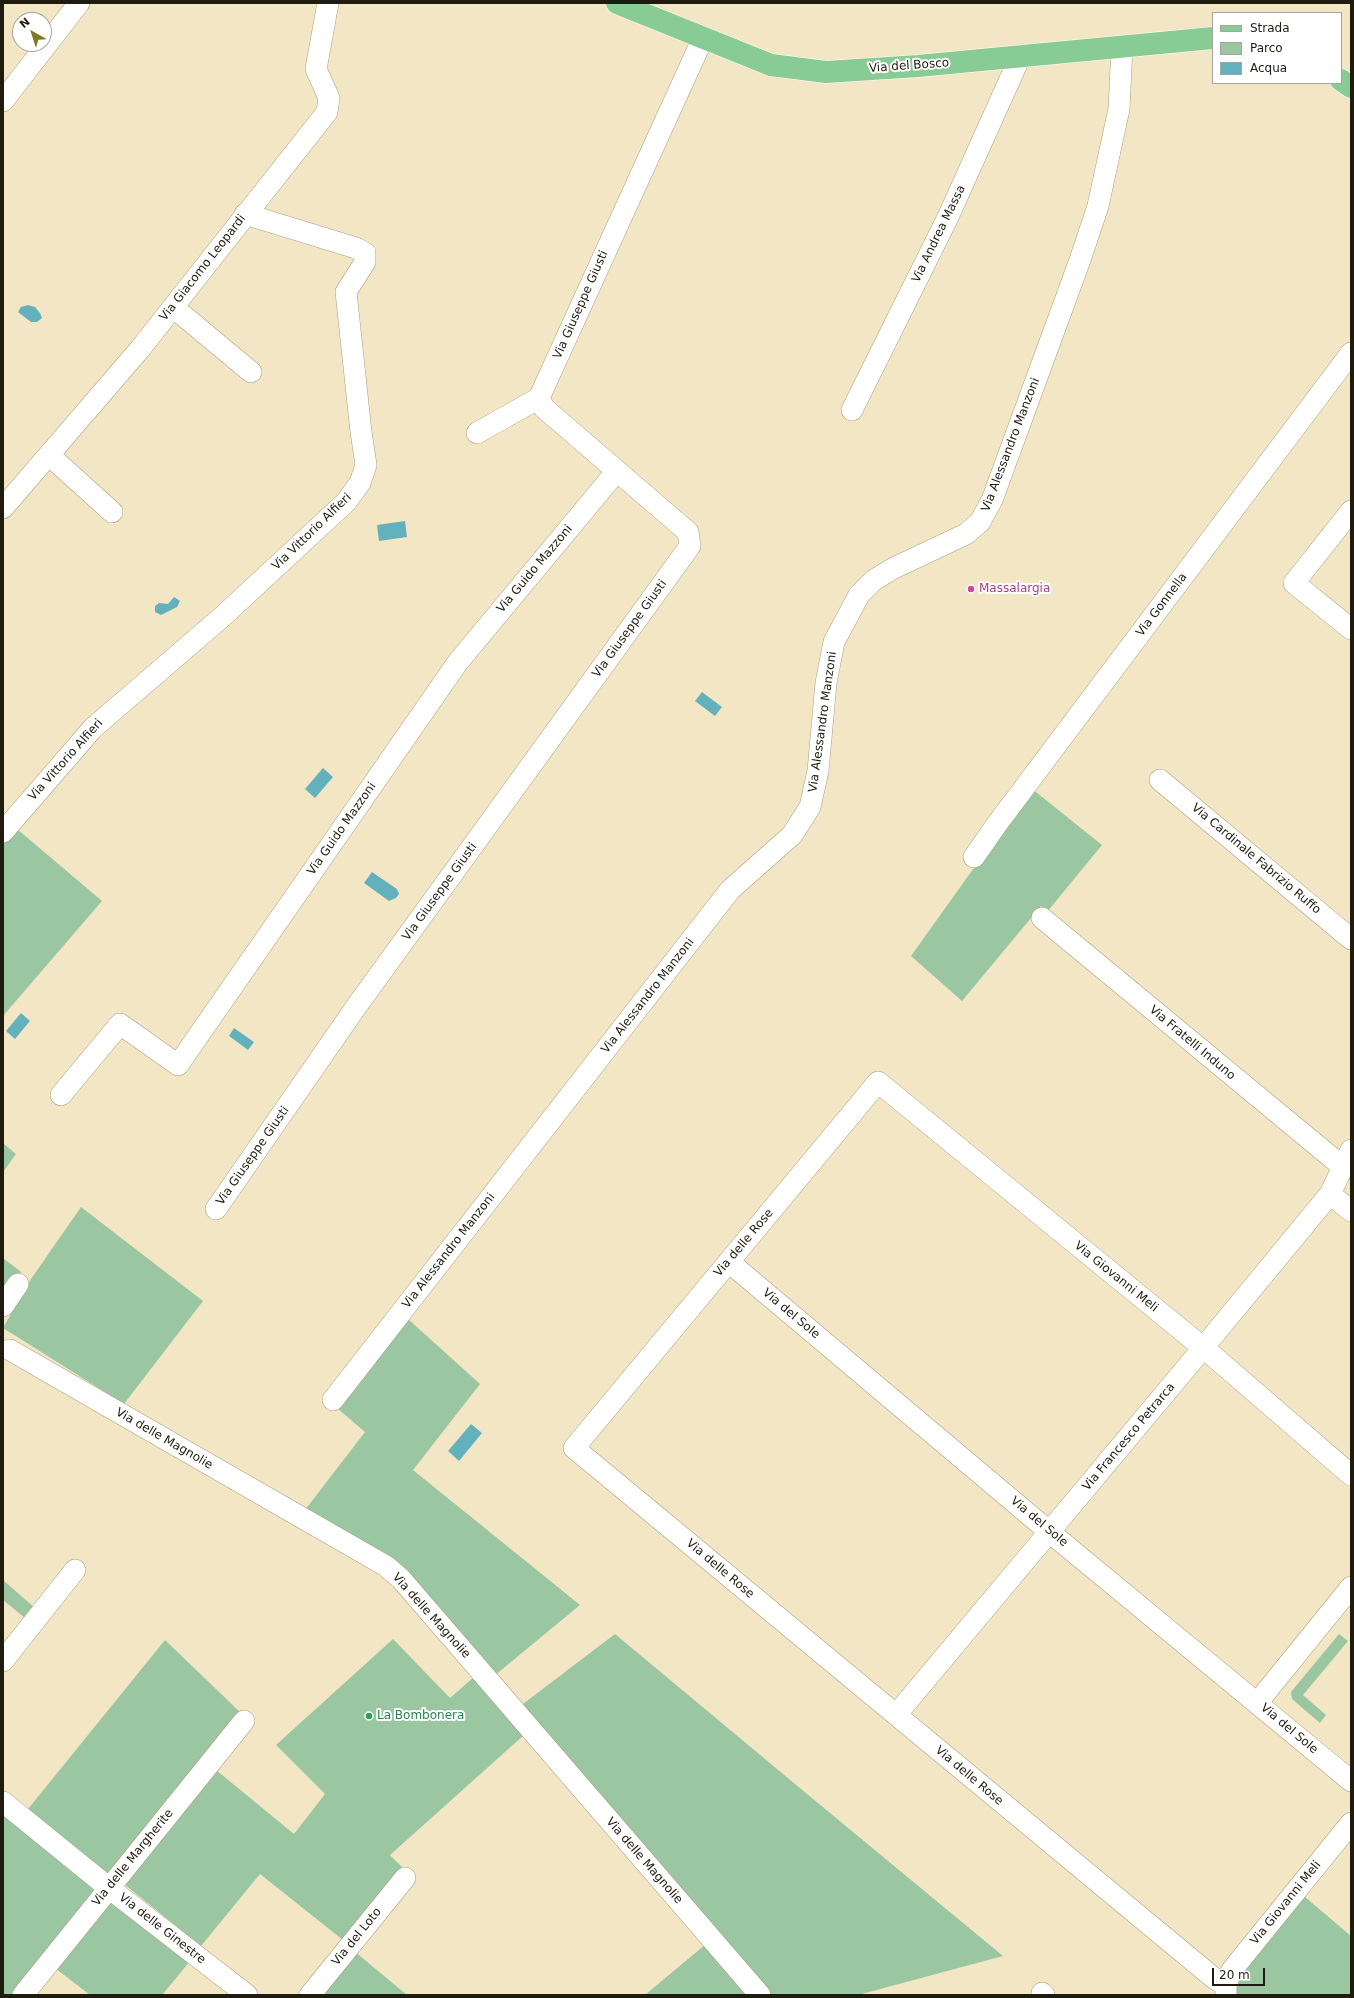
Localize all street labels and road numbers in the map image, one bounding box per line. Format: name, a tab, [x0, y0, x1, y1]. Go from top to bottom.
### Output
street label: Via del Bosco	[868, 56, 950, 76]
street label: Via Andrea Massa	[909, 183, 969, 285]
street label: Via Giacomo Leopardi	[157, 212, 249, 324]
street label: Via Giuseppe Giusti	[551, 249, 611, 361]
street label: Via Alessandro Manzoni	[979, 376, 1043, 514]
street label: Via Vittorio Alfieri	[269, 490, 355, 574]
street label: Via Guido Mazzoni	[494, 522, 576, 616]
street label: Via Gonnella	[1133, 570, 1191, 640]
street label: Via Giuseppe Giusti	[590, 577, 670, 681]
street label: Via Alessandro Manzoni	[806, 651, 840, 793]
street label: Via Vittorio Alfieri	[26, 716, 106, 804]
street label: Via Guido Mazzoni	[305, 780, 379, 878]
street label: Via Cardinale Fabrizio Ruffo	[1188, 801, 1324, 917]
street label: Via Giuseppe Giusti	[400, 840, 480, 944]
street label: Via Alessandro Manzoni	[599, 936, 697, 1056]
street label: Via Fratelli Induno	[1146, 1003, 1238, 1083]
street label: Via Giuseppe Giusti	[213, 1104, 293, 1208]
street label: Via Alessandro Manzoni	[400, 1191, 498, 1311]
street label: Via delle Rose	[711, 1206, 777, 1280]
street label: Via Giovanni Meli	[1071, 1239, 1161, 1315]
street label: Via del Sole	[759, 1286, 823, 1342]
street label: Via Francesco Petrarca	[1080, 1380, 1178, 1494]
street label: Via delle Magnolie	[113, 1405, 215, 1473]
street label: Via del Sole	[1007, 1494, 1071, 1550]
street label: Via delle Rose	[683, 1536, 757, 1602]
street label: Via delle Magnolie	[389, 1570, 473, 1662]
street label: Via del Sole	[1257, 1701, 1321, 1757]
street label: Via delle Rose	[932, 1743, 1006, 1809]
street label: Via delle Margherite	[89, 1807, 177, 1909]
street label: Via delle Magnolie	[603, 1815, 685, 1907]
street label: Via Giovanni Meli	[1248, 1858, 1324, 1948]
street label: Via delle Ginestre	[116, 1891, 208, 1967]
street label: Via del Loto	[329, 1905, 385, 1969]

